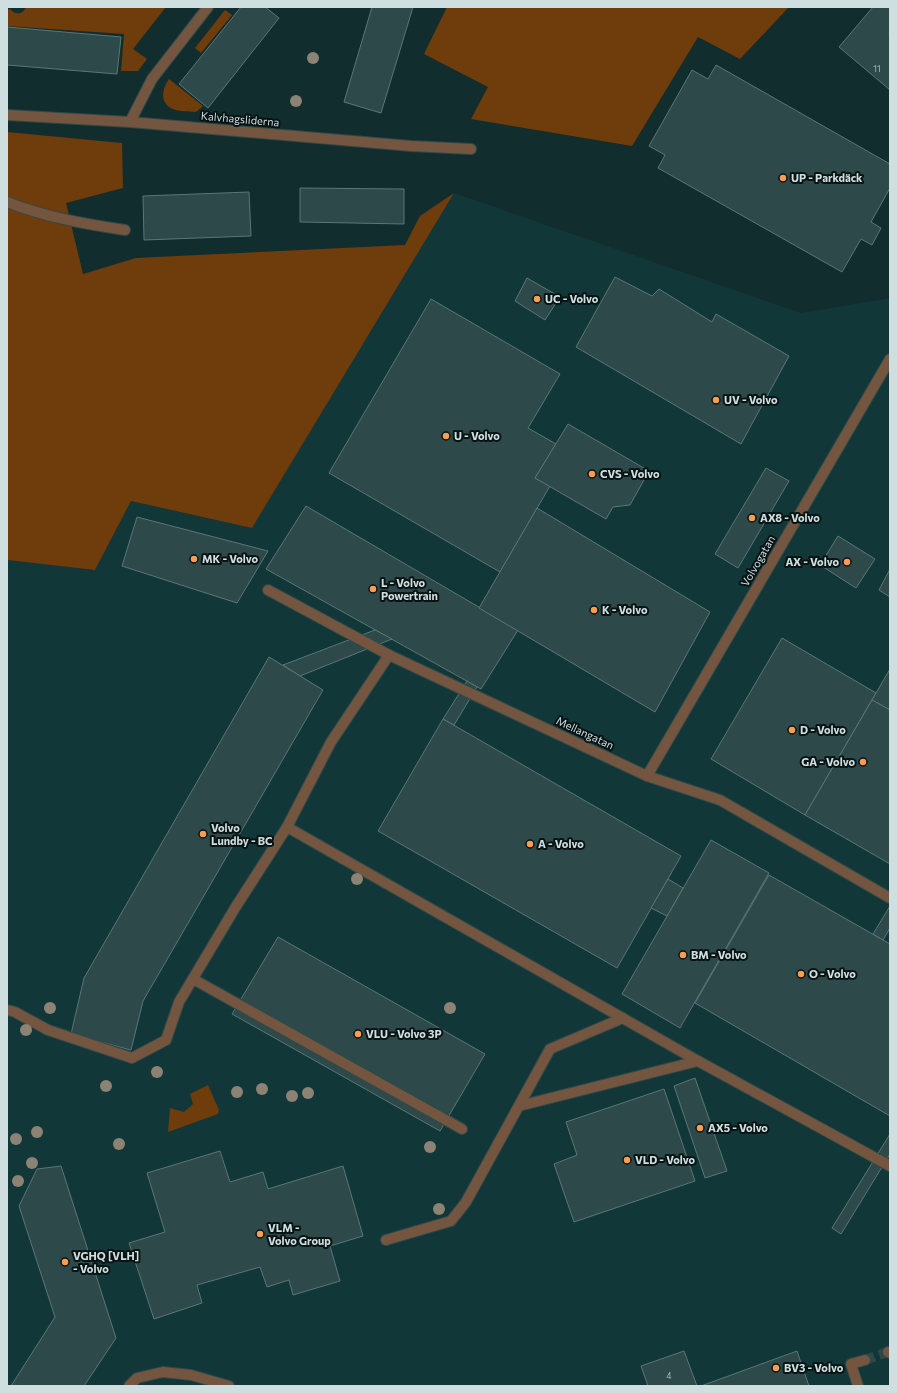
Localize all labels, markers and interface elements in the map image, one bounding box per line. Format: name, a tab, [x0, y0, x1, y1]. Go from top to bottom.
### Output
house number: 11	[873, 63, 881, 74]
street label: Kalvhagsliderna	[200, 109, 280, 128]
place label: UP - Parkdäck	[791, 171, 863, 184]
marker: UP - Parkdäck	[778, 173, 788, 183]
place label: UC - Volvo	[545, 292, 599, 305]
marker: UC - Volvo	[532, 294, 542, 304]
place label: UV - Volvo	[724, 393, 778, 406]
marker: UV - Volvo	[711, 395, 721, 405]
place label: U - Volvo	[454, 429, 500, 442]
marker: U - Volvo	[441, 431, 451, 441]
place label: CVS - Volvo	[600, 467, 660, 480]
marker: CVS - Volvo	[587, 469, 597, 479]
place label: AX8 - Volvo	[760, 511, 820, 524]
marker: AX8 - Volvo	[747, 513, 757, 523]
street label: Volvogatan	[738, 533, 777, 588]
place label: MK - Volvo	[202, 552, 259, 565]
marker: MK - Volvo	[189, 554, 199, 564]
place label: AX - Volvo	[785, 555, 839, 568]
marker: AX - Volvo	[842, 557, 852, 567]
place label: L - Volvo Powertrain	[381, 576, 438, 602]
marker: L - Volvo Powertrain	[368, 584, 378, 594]
place label: K - Volvo	[602, 603, 648, 616]
marker: K - Volvo	[589, 605, 599, 615]
street label: Mellangatan	[554, 714, 616, 752]
place label: D - Volvo	[800, 723, 846, 736]
marker: D - Volvo	[787, 725, 797, 735]
place label: GA - Volvo	[801, 755, 855, 768]
marker: GA - Volvo	[858, 757, 868, 767]
place label: Volvo Lundby - BC	[211, 821, 273, 847]
marker: Volvo Lundby - BC	[198, 829, 208, 839]
place label: A - Volvo	[538, 837, 584, 850]
marker: A - Volvo	[525, 839, 535, 849]
place label: BM - Volvo	[691, 948, 747, 961]
marker: BM - Volvo	[678, 950, 688, 960]
place label: O - Volvo	[809, 967, 856, 980]
marker: O - Volvo	[796, 969, 806, 979]
place label: VLU - Volvo 3P	[366, 1027, 442, 1040]
marker: VLU - Volvo 3P	[353, 1029, 363, 1039]
place label: AX5 - Volvo	[708, 1121, 768, 1134]
marker: AX5 - Volvo	[695, 1123, 705, 1133]
place label: VLD - Volvo	[635, 1153, 696, 1166]
marker: VLD - Volvo	[622, 1155, 632, 1165]
place label: VLM - Volvo Group	[268, 1221, 331, 1247]
marker: VLM - Volvo Group	[255, 1229, 265, 1239]
place label: VGHQ [VLH] - Volvo	[73, 1249, 139, 1275]
marker: VGHQ [VLH] - Volvo	[60, 1257, 70, 1267]
place label: BV3 - Volvo	[784, 1361, 844, 1374]
marker: BV3 - Volvo	[771, 1363, 781, 1373]
house number: 4	[666, 1370, 672, 1381]

